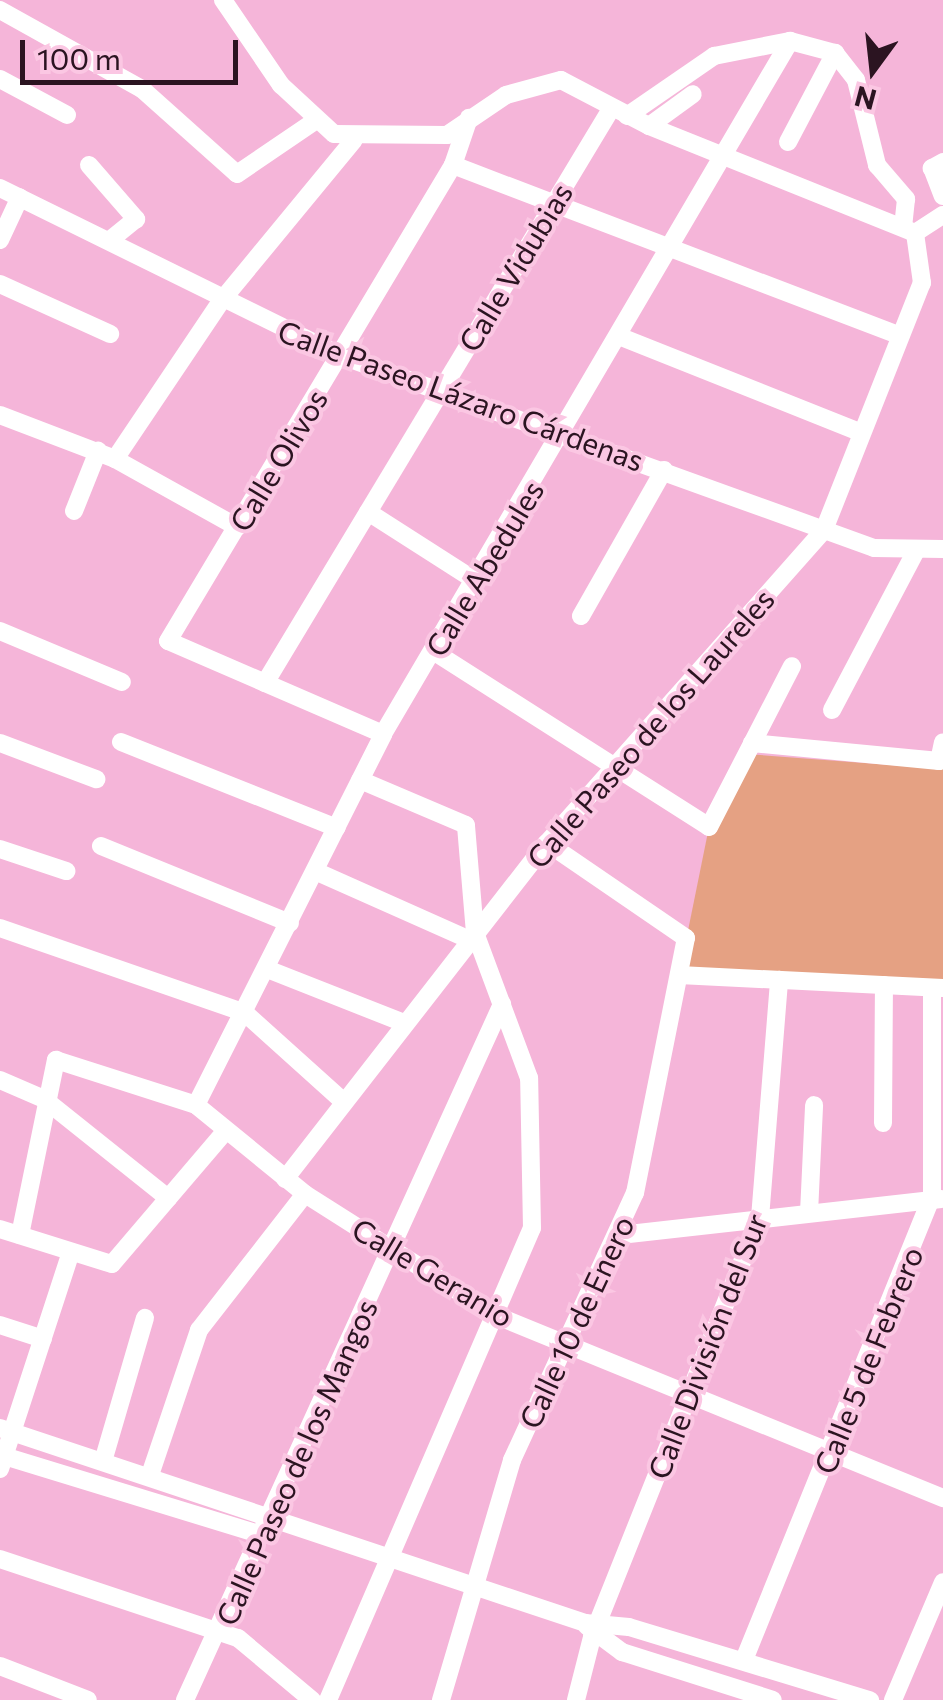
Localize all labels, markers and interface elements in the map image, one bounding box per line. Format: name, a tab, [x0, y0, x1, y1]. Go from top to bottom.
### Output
scale bar	[25, 20, 242, 82]
north arrow	[823, 20, 923, 120]
text: 100 m	[37, 39, 121, 76]
text: N	[851, 80, 880, 118]
street label: Calle Vidubias	[451, 176, 579, 358]
street label: Calle Paseo Lázaro Cárdenas	[273, 312, 649, 478]
street label: Calle Olivos	[222, 383, 334, 537]
street label: Calle Abedules	[417, 474, 551, 662]
street label: Calle Paseo de los Laureles	[519, 581, 781, 875]
street label: Calle División del Sur	[640, 1208, 774, 1484]
street label: Calle Geranio	[346, 1210, 520, 1334]
street label: Calle 10 de Enero	[511, 1210, 641, 1434]
street label: Calle 5 de Febrero	[806, 1241, 930, 1479]
street label: Calle Paseo de los Mangos	[208, 1294, 384, 1630]

